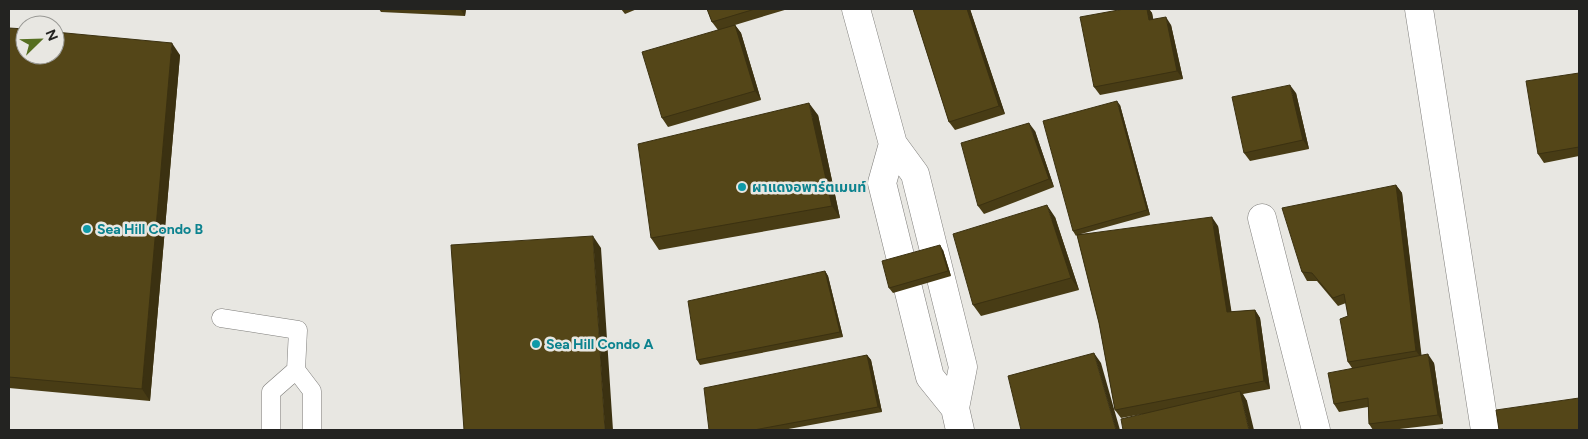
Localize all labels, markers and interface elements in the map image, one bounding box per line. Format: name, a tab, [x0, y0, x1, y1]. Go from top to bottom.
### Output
north arrow	[15, 15, 65, 65]
text: N	[42, 27, 61, 43]
place label: ผาแดงอพาร์ตเมนท์	[752, 179, 866, 196]
marker: ผาแดงอพาร์ตเมนท์	[736, 181, 748, 193]
place label: Sea Hill Condo B	[97, 221, 203, 238]
marker: Sea Hill Condo B	[81, 223, 93, 235]
place label: Sea Hill Condo A	[546, 336, 653, 353]
marker: Sea Hill Condo A	[530, 338, 542, 350]

